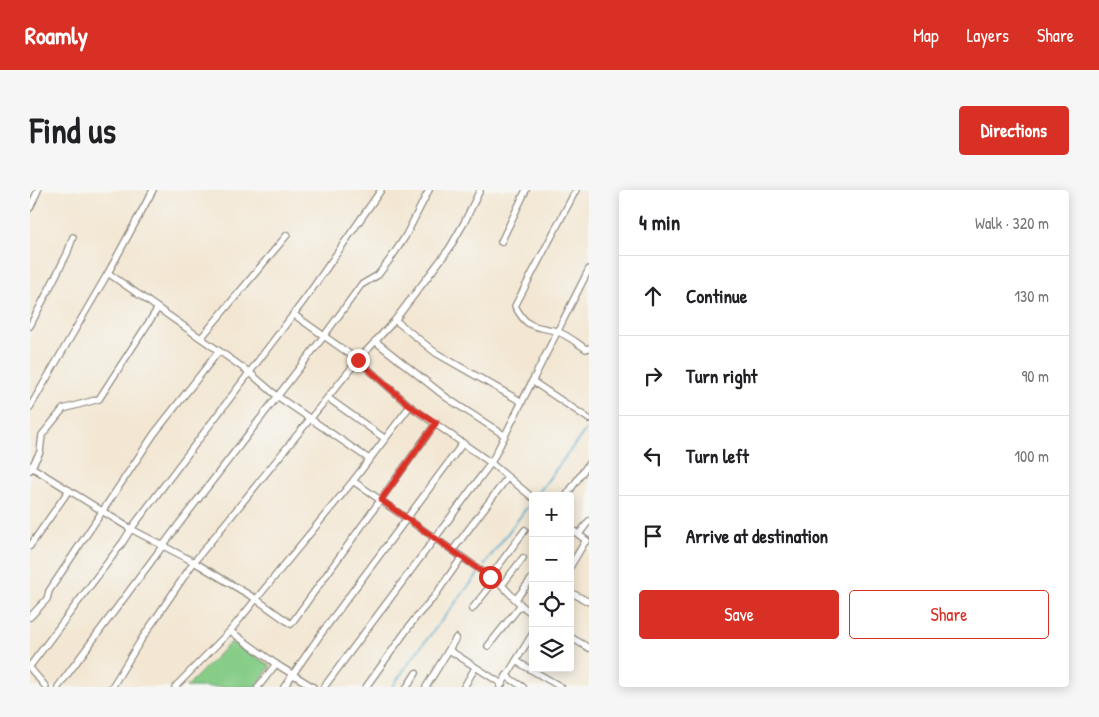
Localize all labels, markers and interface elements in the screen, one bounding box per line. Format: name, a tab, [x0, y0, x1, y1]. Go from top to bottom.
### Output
text: Roamly	[25, 19, 88, 51]
text: Map	[913, 23, 939, 48]
text: Layers	[967, 23, 1009, 48]
text: Share	[1037, 23, 1074, 48]
button: Directions	[959, 106, 1069, 155]
text: Find us	[30, 107, 116, 154]
text: 4 min	[639, 208, 680, 237]
text: Walk · 320 m	[975, 212, 1049, 234]
icon: ahead	[639, 282, 667, 310]
text: Continue	[686, 283, 747, 309]
text: 130 m	[1014, 285, 1049, 307]
route end	[347, 349, 370, 372]
icon: right	[639, 362, 667, 390]
text: Turn right	[686, 363, 757, 389]
text: 90 m	[1021, 365, 1049, 387]
icon: left	[639, 442, 667, 470]
text: Turn left	[686, 443, 749, 469]
text: 100 m	[1014, 445, 1049, 467]
map controls	[529, 492, 574, 672]
button: +	[529, 492, 574, 537]
icon: arrive	[639, 522, 667, 550]
text: Arrive at destination	[686, 523, 828, 549]
button: −	[529, 537, 574, 582]
route start	[479, 566, 502, 589]
button: locate	[529, 582, 574, 627]
button: Save	[639, 590, 839, 639]
button: Share	[849, 590, 1049, 639]
button: layers	[529, 627, 574, 672]

